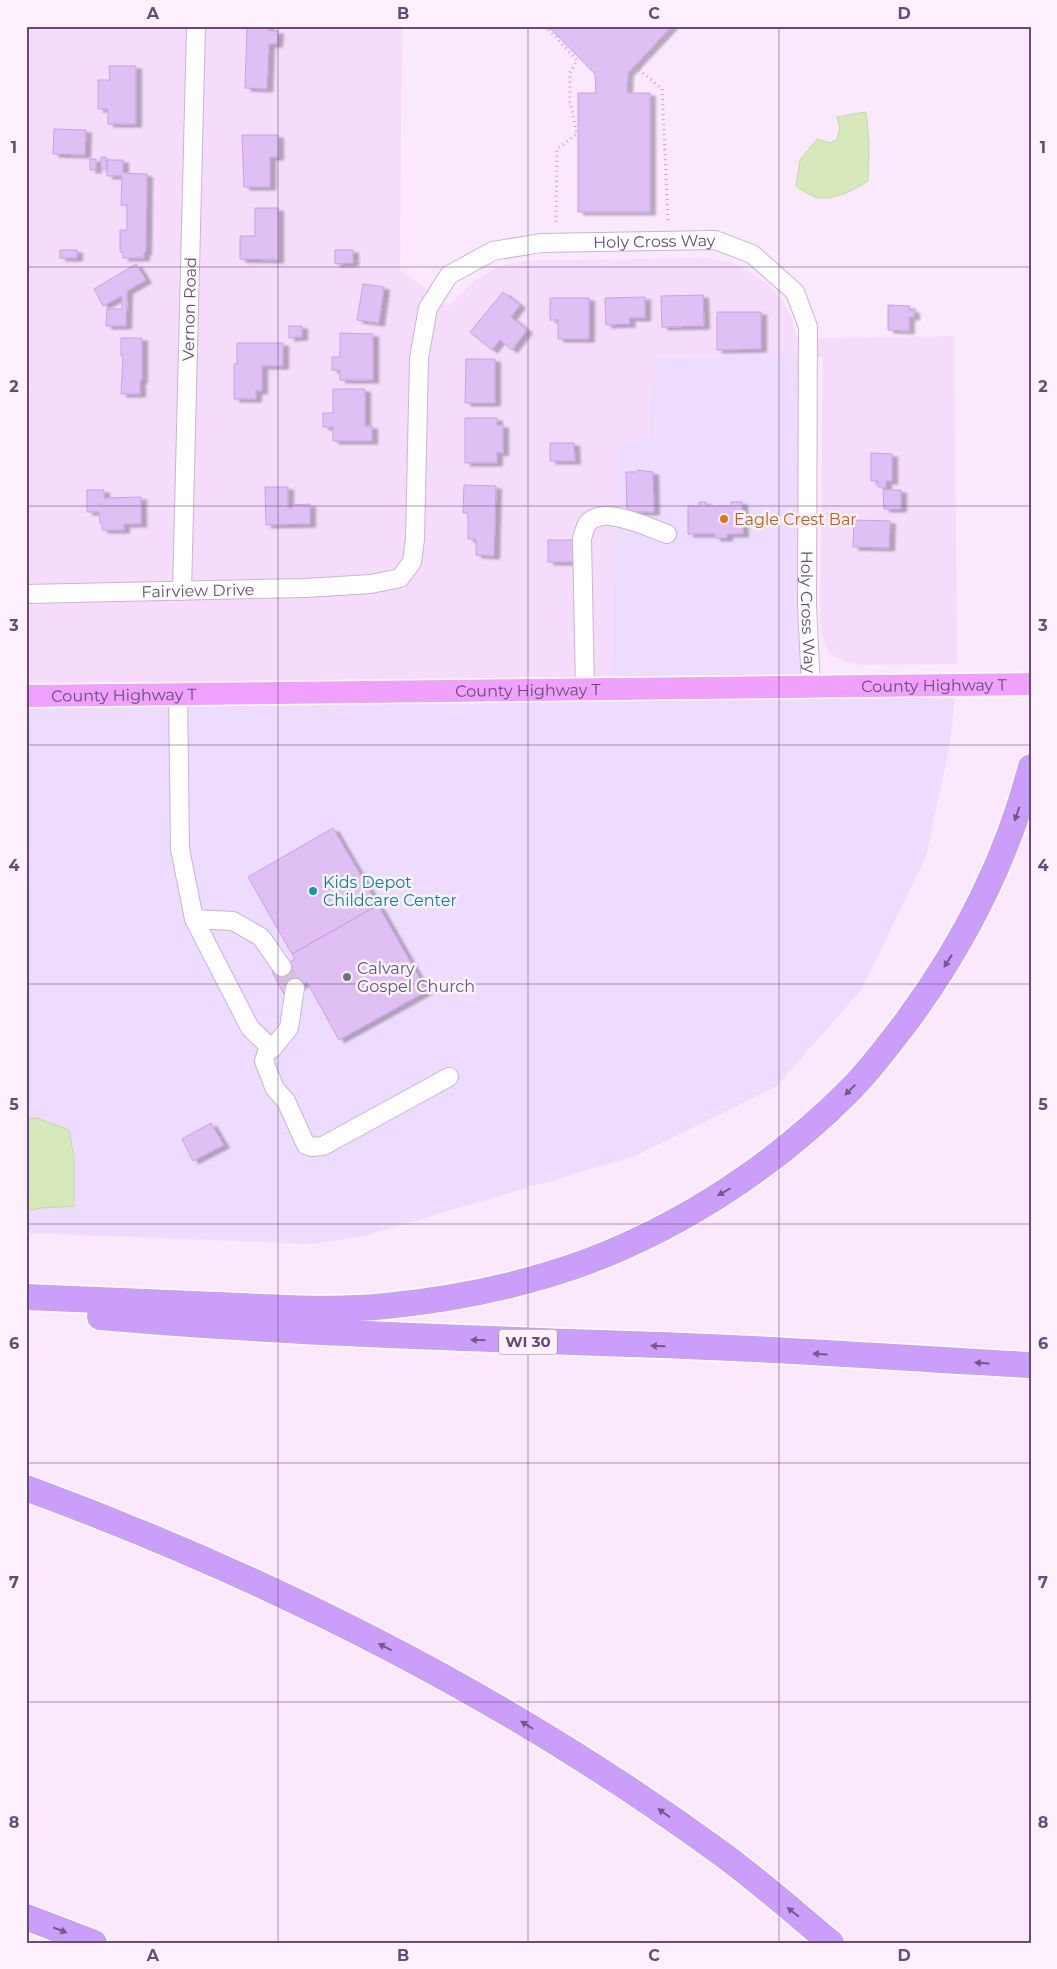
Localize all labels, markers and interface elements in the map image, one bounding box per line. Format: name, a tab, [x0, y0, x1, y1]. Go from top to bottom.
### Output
text: A	[146, 4, 160, 23]
text: B	[397, 4, 409, 23]
text: C	[648, 4, 660, 23]
text: D	[897, 4, 911, 23]
text: 1	[11, 138, 17, 157]
text: 1	[1040, 138, 1046, 157]
street label: Holy Cross Way	[593, 231, 716, 252]
street label: Vernon Road	[179, 257, 200, 361]
text: 2	[9, 377, 19, 396]
text: 2	[1038, 377, 1048, 396]
place label: Eagle Crest Bar	[734, 510, 857, 529]
marker: Eagle Crest Bar	[718, 513, 730, 525]
street label: Holy Cross Way	[797, 551, 819, 674]
street label: Fairview Drive	[141, 580, 255, 602]
text: 3	[8, 616, 19, 635]
text: 3	[1037, 616, 1048, 635]
street label: County Highway T	[861, 675, 1008, 696]
street label: County Highway T	[455, 680, 602, 701]
street label: County Highway T	[51, 685, 198, 706]
one-way arrow	[1012, 807, 1020, 822]
text: 4	[8, 856, 20, 875]
text: 4	[1037, 856, 1049, 875]
place label: Kids Depot Childcare Center	[323, 873, 457, 910]
marker: Kids Depot Childcare Center	[307, 885, 319, 897]
one-way arrow	[943, 954, 952, 967]
place label: Calvary Gospel Church	[357, 959, 475, 996]
marker: Calvary Gospel Church	[341, 971, 353, 983]
one-way arrow	[844, 1084, 856, 1096]
text: 5	[9, 1095, 19, 1114]
text: 5	[1038, 1095, 1048, 1114]
one-way arrow	[717, 1187, 730, 1196]
road number: WI 30	[499, 1330, 557, 1354]
text: 6	[9, 1334, 19, 1353]
text: 6	[1038, 1334, 1048, 1353]
one-way arrow	[469, 1335, 485, 1343]
one-way arrow	[649, 1341, 665, 1349]
one-way arrow	[812, 1349, 828, 1357]
one-way arrow	[974, 1358, 990, 1366]
text: 7	[9, 1573, 19, 1592]
text: 7	[1038, 1573, 1048, 1592]
one-way arrow	[378, 1642, 393, 1651]
one-way arrow	[521, 1721, 534, 1730]
one-way arrow	[657, 1808, 671, 1818]
text: 8	[9, 1813, 19, 1832]
text: 8	[1038, 1813, 1048, 1832]
one-way arrow	[787, 1906, 800, 1917]
one-way arrow	[53, 1926, 68, 1934]
text: A	[146, 1946, 160, 1965]
text: B	[397, 1946, 409, 1965]
text: C	[648, 1946, 660, 1965]
text: D	[897, 1946, 911, 1965]

